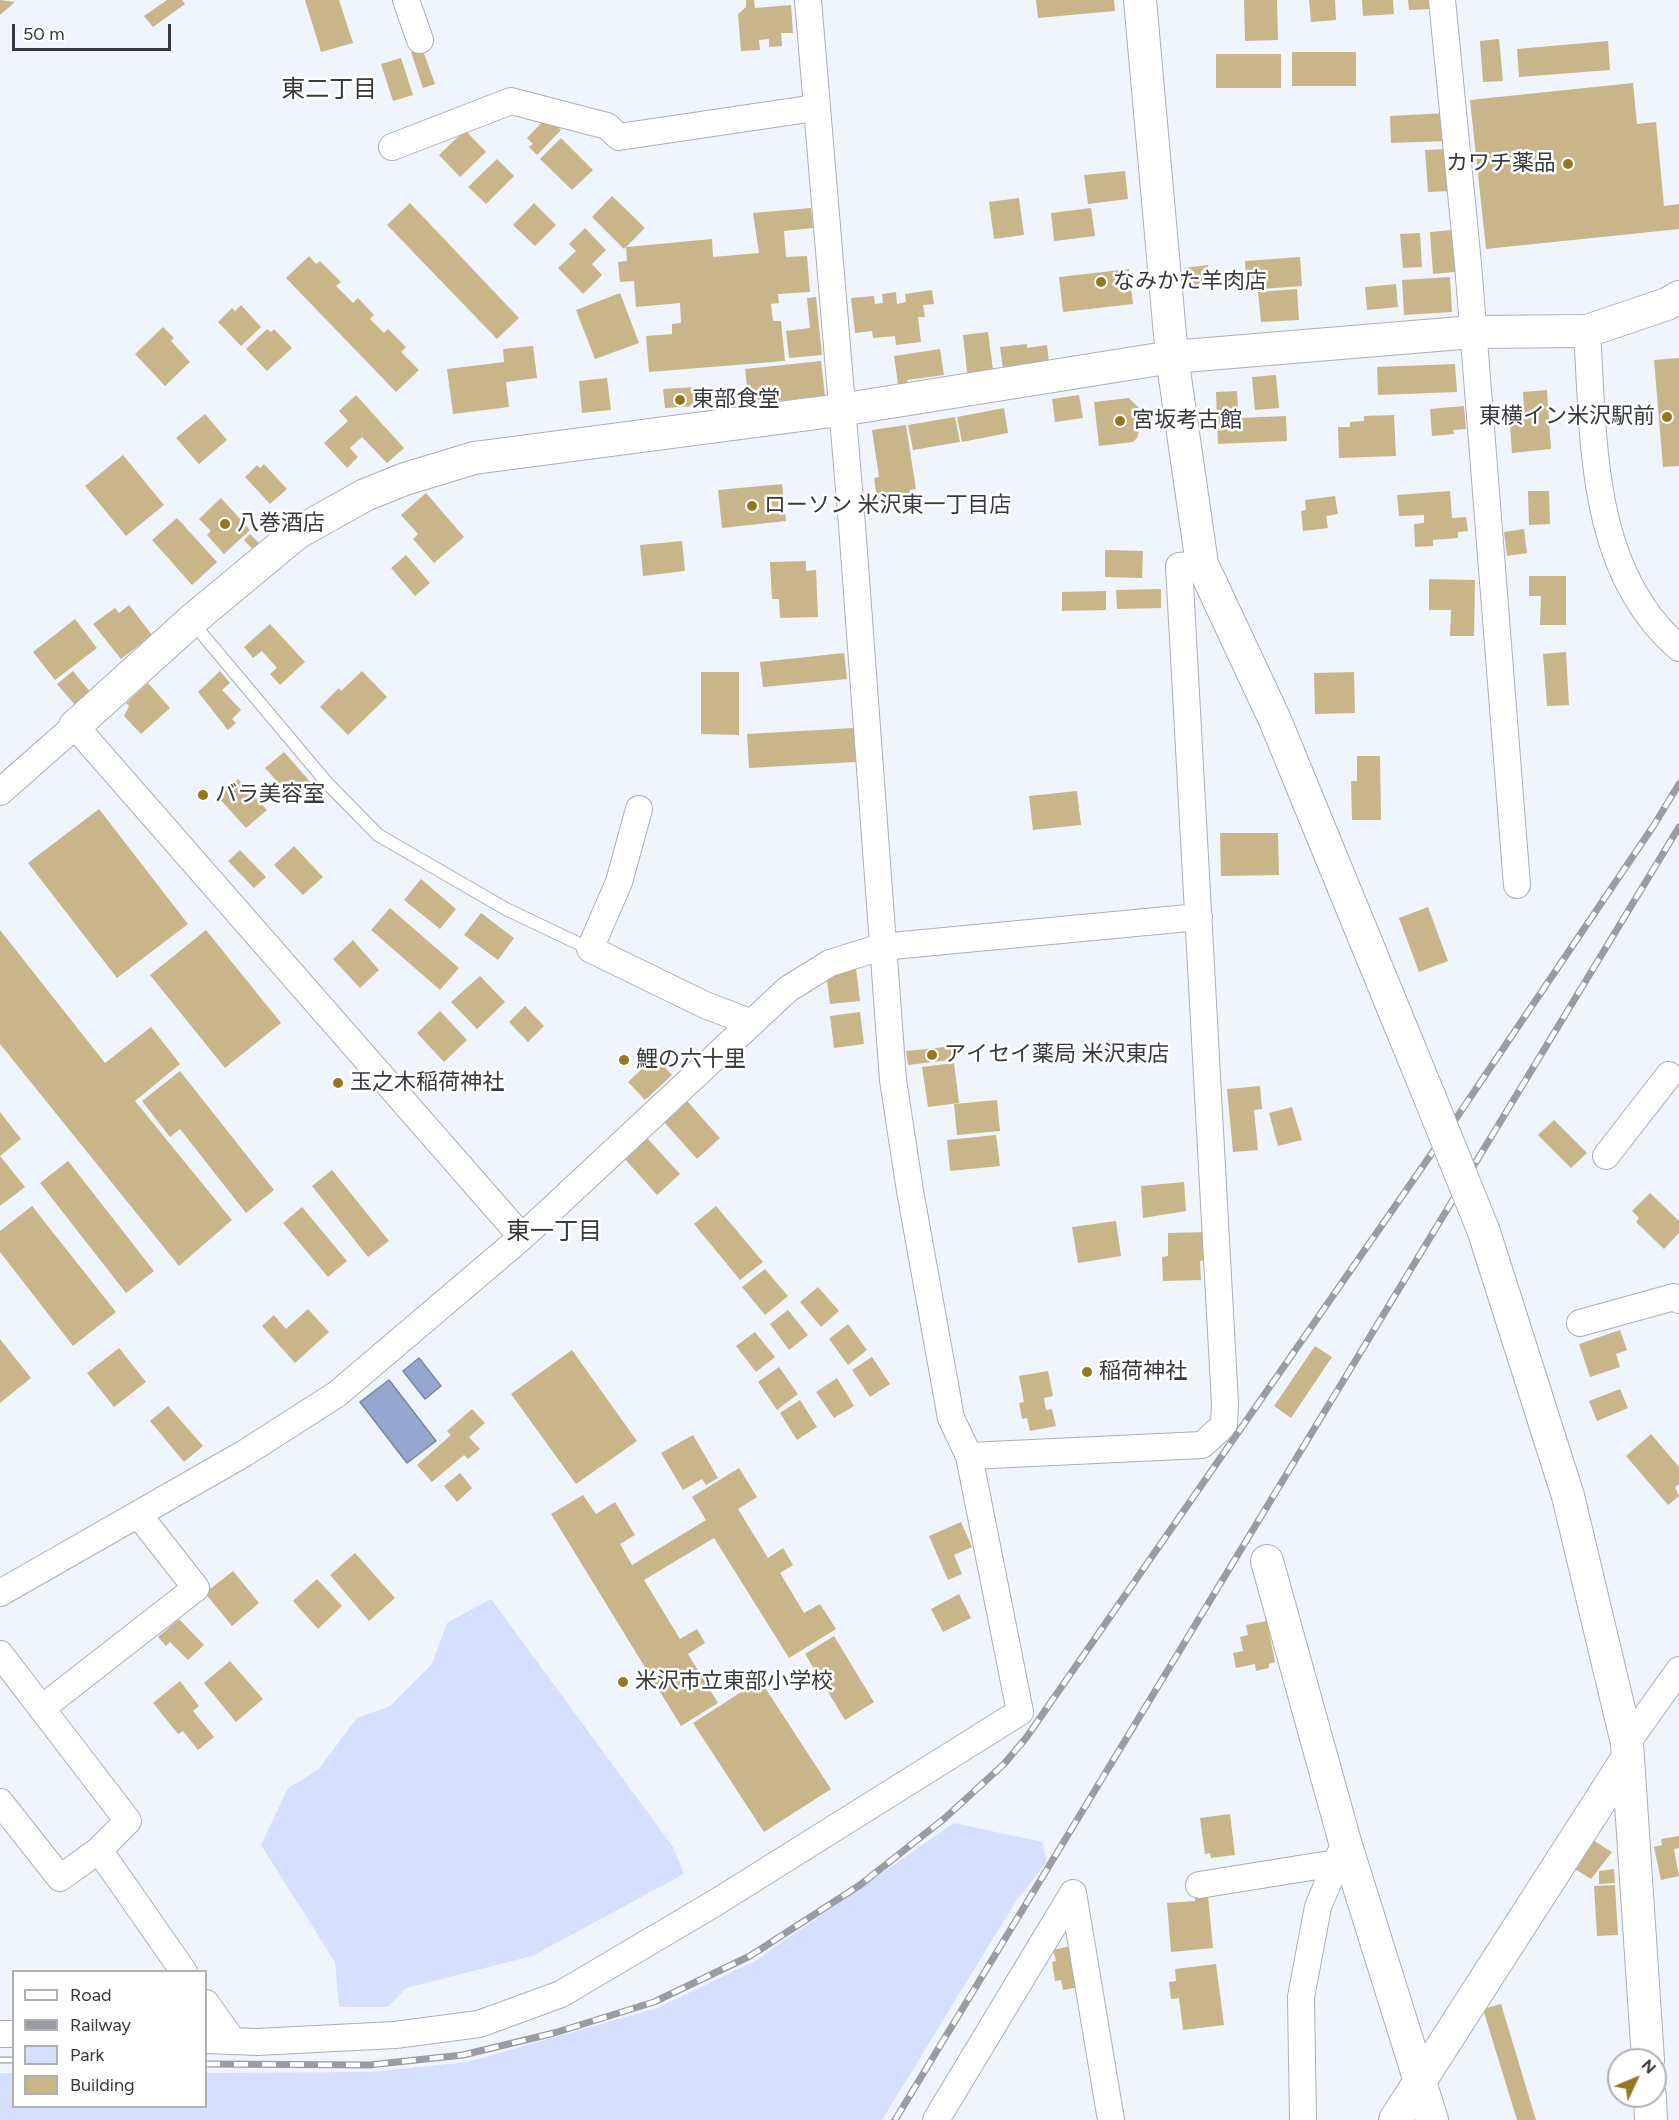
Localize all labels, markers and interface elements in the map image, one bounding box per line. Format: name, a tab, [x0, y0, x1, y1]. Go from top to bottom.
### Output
scale bar	[15, 12, 174, 50]
text: 50 m	[23, 23, 65, 45]
district label: 東二丁目	[281, 76, 377, 104]
place label: カワチ薬品	[1446, 151, 1556, 177]
marker: カワチ薬品	[1561, 157, 1575, 171]
place label: なみかた羊肉店	[1113, 269, 1267, 295]
marker: なみかた羊肉店	[1094, 275, 1108, 289]
place label: 東部食堂	[692, 387, 780, 413]
marker: 東部食堂	[673, 393, 687, 407]
place label: 東横イン米沢駅前	[1479, 404, 1655, 430]
place label: 宮坂考古館	[1132, 408, 1242, 434]
marker: 東横イン米沢駅前	[1660, 410, 1674, 424]
marker: 宮坂考古館	[1113, 414, 1127, 428]
place label: ローソン 米沢東一丁目店	[764, 493, 1011, 519]
marker: ローソン 米沢東一丁目店	[745, 499, 759, 513]
place label: 八巻酒店	[237, 511, 325, 537]
marker: 八巻酒店	[218, 517, 232, 531]
place label: バラ美容室	[215, 782, 325, 808]
marker: バラ美容室	[196, 788, 210, 802]
place label: アイセイ薬局 米沢東店	[944, 1042, 1169, 1068]
place label: 鯉の六十里	[636, 1047, 746, 1073]
marker: アイセイ薬局 米沢東店	[925, 1048, 939, 1062]
marker: 鯉の六十里	[617, 1053, 631, 1067]
place label: 玉之木稲荷神社	[350, 1070, 504, 1096]
marker: 玉之木稲荷神社	[331, 1076, 345, 1090]
district label: 東一丁目	[506, 1218, 602, 1246]
place label: 稲荷神社	[1099, 1359, 1187, 1385]
marker: 稲荷神社	[1080, 1365, 1094, 1379]
place label: 米沢市立東部小学校	[635, 1669, 833, 1695]
marker: 米沢市立東部小学校	[616, 1675, 630, 1689]
legend	[12, 1970, 207, 2108]
text: Road	[70, 1984, 111, 2006]
text: Railway	[70, 2014, 131, 2036]
text: Park	[70, 2044, 104, 2066]
north arrow	[1607, 2048, 1667, 2108]
text: N	[1638, 2055, 1660, 2078]
text: Building	[70, 2074, 135, 2096]

